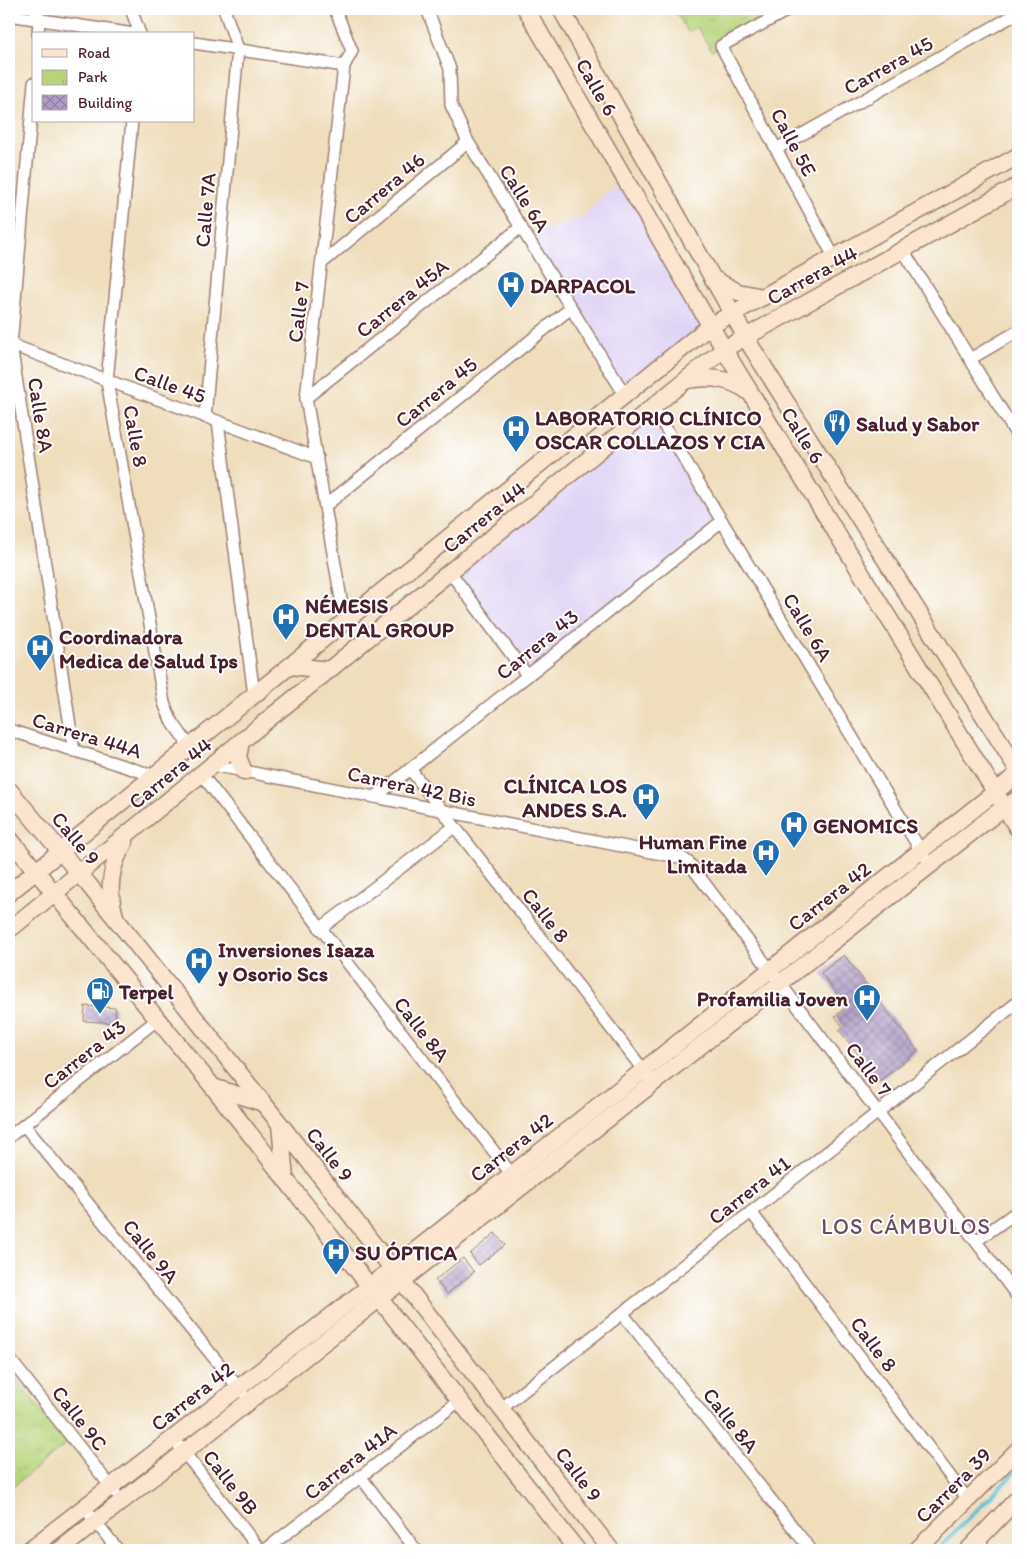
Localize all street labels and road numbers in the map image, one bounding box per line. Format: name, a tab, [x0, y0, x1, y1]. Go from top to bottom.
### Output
street label: Carrera 45	[839, 30, 937, 100]
street label: Calle 6	[571, 54, 623, 120]
street label: Calle 5E	[766, 104, 822, 180]
street label: Carrera 46	[338, 147, 430, 229]
street label: Calle 6A	[494, 159, 556, 237]
street label: Calle 7A	[189, 171, 221, 248]
street label: Carrera 44	[762, 240, 862, 310]
street label: Carrera 45A	[351, 253, 454, 343]
street label: Calle 7	[282, 280, 314, 344]
street label: Carrera 45	[390, 351, 482, 433]
street label: Calle 45	[131, 359, 209, 409]
street label: Calle 8A	[23, 376, 59, 455]
street label: Calle 6	[776, 402, 830, 468]
street label: Calle 8	[118, 403, 154, 469]
street label: Carrera 44	[437, 476, 531, 558]
street label: Calle 6A	[778, 588, 838, 666]
street label: Carrera 43	[491, 603, 583, 685]
street label: Carrera 44A	[29, 706, 145, 764]
street label: Carrera 44	[123, 732, 217, 814]
street label: Carrera 42 Bis	[345, 760, 479, 812]
street label: Calle 9	[46, 806, 106, 870]
street label: Carrera 42	[783, 856, 875, 936]
street label: Calle 8	[517, 883, 575, 947]
street label: Calle 8A	[389, 991, 456, 1067]
street label: Carrera 43	[37, 1014, 131, 1094]
street label: Calle 7	[841, 1037, 897, 1101]
street label: Carrera 42	[465, 1107, 557, 1187]
street label: Calle 9	[301, 1122, 359, 1186]
street label: Carrera 41	[703, 1150, 795, 1230]
street label: Calle 9A	[118, 1214, 185, 1289]
street label: Calle 8	[845, 1312, 903, 1376]
street label: Carrera 42	[146, 1356, 238, 1436]
street label: Calle 9C	[47, 1381, 113, 1455]
street label: Calle 8A	[698, 1382, 765, 1458]
street label: Carrera 41A	[299, 1417, 402, 1505]
street label: Calle 9	[550, 1442, 608, 1506]
street label: Carrera 39	[910, 1442, 996, 1528]
street label: Calle 9B	[198, 1445, 264, 1519]

